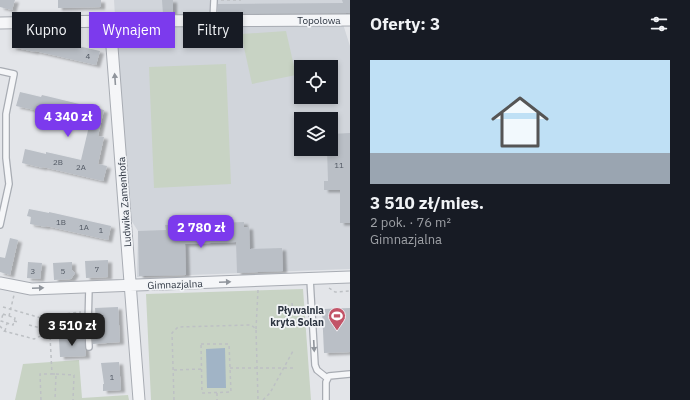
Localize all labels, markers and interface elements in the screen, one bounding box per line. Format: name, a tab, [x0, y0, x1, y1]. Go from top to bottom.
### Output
chip: Kupno	[12, 12, 81, 48]
chip: Wynajem	[89, 12, 175, 48]
chip: Filtry	[183, 12, 243, 48]
text: Oferty: 3	[370, 13, 440, 35]
icon: filters	[648, 13, 670, 35]
street label: Topolowa	[297, 14, 341, 27]
house number: 4	[86, 51, 91, 61]
map controls	[294, 60, 338, 156]
button: locate	[294, 60, 338, 104]
one-way arrow	[111, 73, 118, 85]
icon: home	[484, 86, 556, 158]
pin: 4 340 zł	[27, 104, 109, 138]
text: 4 340 zł	[44, 108, 92, 125]
button: layers	[294, 112, 338, 156]
street label: Ludwika Zamenhofa	[115, 156, 134, 247]
house number: 2B	[53, 157, 63, 167]
house number: 11	[334, 160, 344, 170]
house number: 2A	[76, 162, 86, 172]
text: 3 510 zł/mies.	[370, 192, 484, 214]
text: 2 pok. · 76 m²	[370, 214, 451, 231]
pin: 2 780 zł	[160, 215, 242, 249]
house number: 1B	[56, 217, 66, 227]
text: 2 780 zł	[177, 219, 225, 236]
house number: 1A	[79, 222, 89, 232]
house number: 1	[99, 225, 104, 235]
text: Gimnazjalna	[370, 231, 442, 248]
house number: 7	[95, 264, 100, 274]
house number: 3	[31, 266, 36, 276]
house number: 5	[61, 266, 66, 276]
street label: Gimnazjalna	[147, 277, 204, 292]
one-way arrow	[219, 279, 232, 285]
one-way arrow	[32, 285, 44, 292]
place label: Pływalnia kryta Solan	[270, 304, 324, 329]
sports icon: Pływalnia kryta Solan	[327, 306, 347, 331]
pin: 3 510 zł	[31, 313, 113, 347]
text: 3 510 zł	[48, 317, 96, 334]
one-way arrow	[310, 340, 317, 352]
house number: 1	[110, 372, 115, 382]

